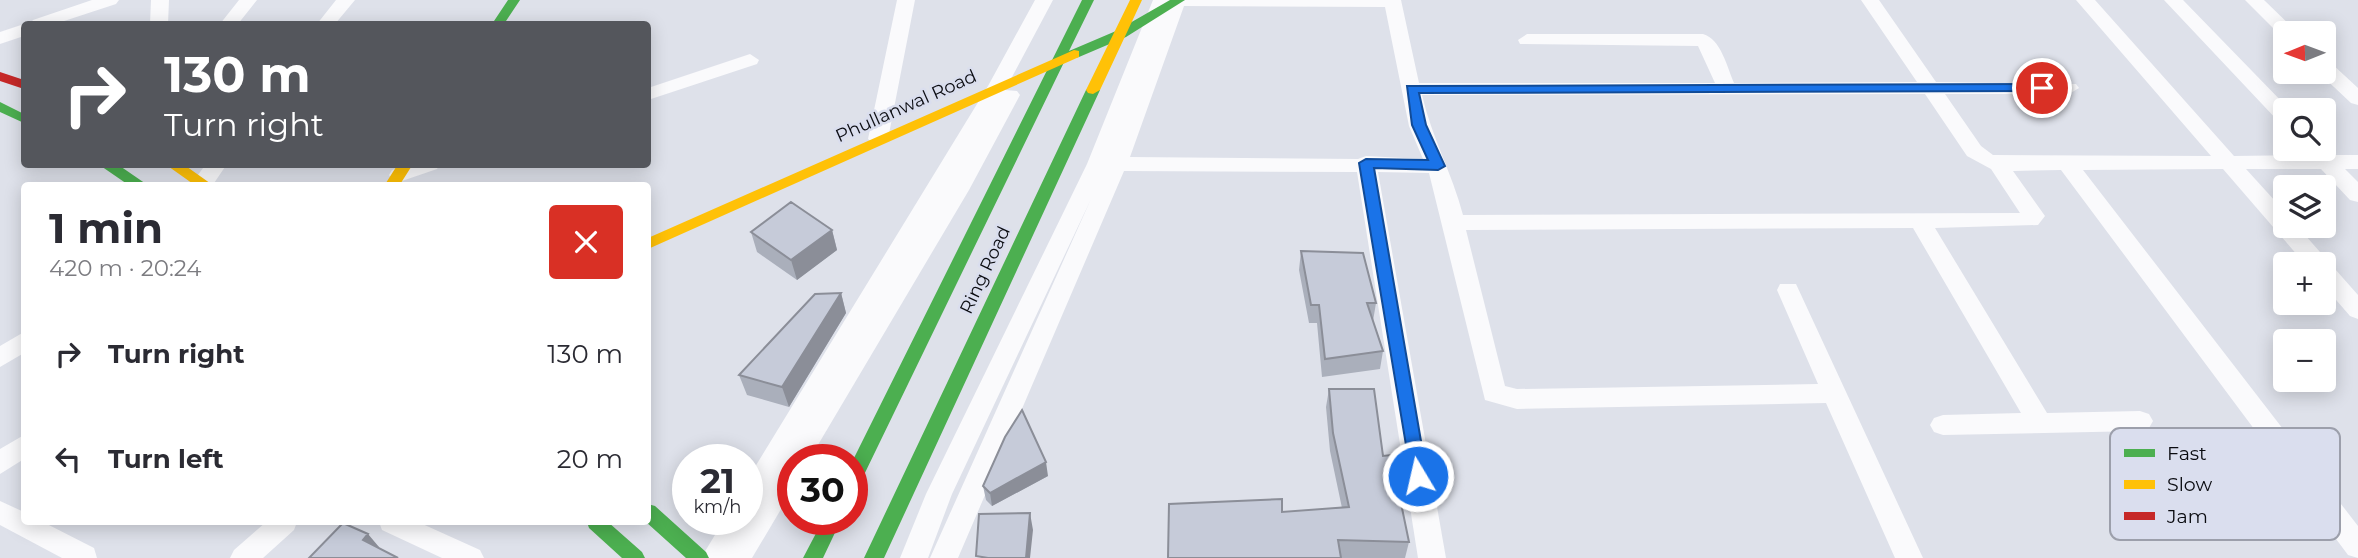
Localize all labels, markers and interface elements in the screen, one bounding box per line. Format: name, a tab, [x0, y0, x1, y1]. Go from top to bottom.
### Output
north arrow	[2273, 21, 2336, 84]
map controls	[2273, 21, 2336, 392]
text: 130 m	[164, 45, 311, 104]
icon: right	[49, 49, 140, 140]
pin	[2012, 58, 2072, 118]
street label: Phullanwal Road	[832, 65, 980, 147]
icon: arrive	[2023, 69, 2061, 107]
button: search	[2273, 98, 2336, 161]
text: Turn right	[164, 105, 324, 144]
button: layers	[2273, 175, 2336, 238]
text: 1 min	[49, 202, 163, 254]
button: close	[549, 205, 623, 279]
street label: Ring Road	[955, 223, 1015, 317]
button: +	[2273, 252, 2336, 315]
text: 420 m · 20:24	[49, 254, 202, 282]
button: −	[2273, 329, 2336, 392]
icon: right	[49, 335, 87, 373]
text: Turn right	[108, 338, 244, 370]
text: 130 m	[547, 338, 623, 370]
legend	[2110, 428, 2340, 540]
position arrow	[1381, 439, 1455, 513]
icon: left	[49, 440, 87, 478]
text: Fast	[2167, 442, 2207, 465]
text: Turn left	[108, 443, 224, 475]
text: 20 m	[557, 443, 623, 475]
speed limit sign: 30	[777, 444, 868, 535]
text: 21	[700, 459, 735, 502]
text: Slow	[2167, 473, 2212, 496]
text: km/h	[693, 496, 742, 518]
text: Jam	[2166, 505, 2208, 528]

